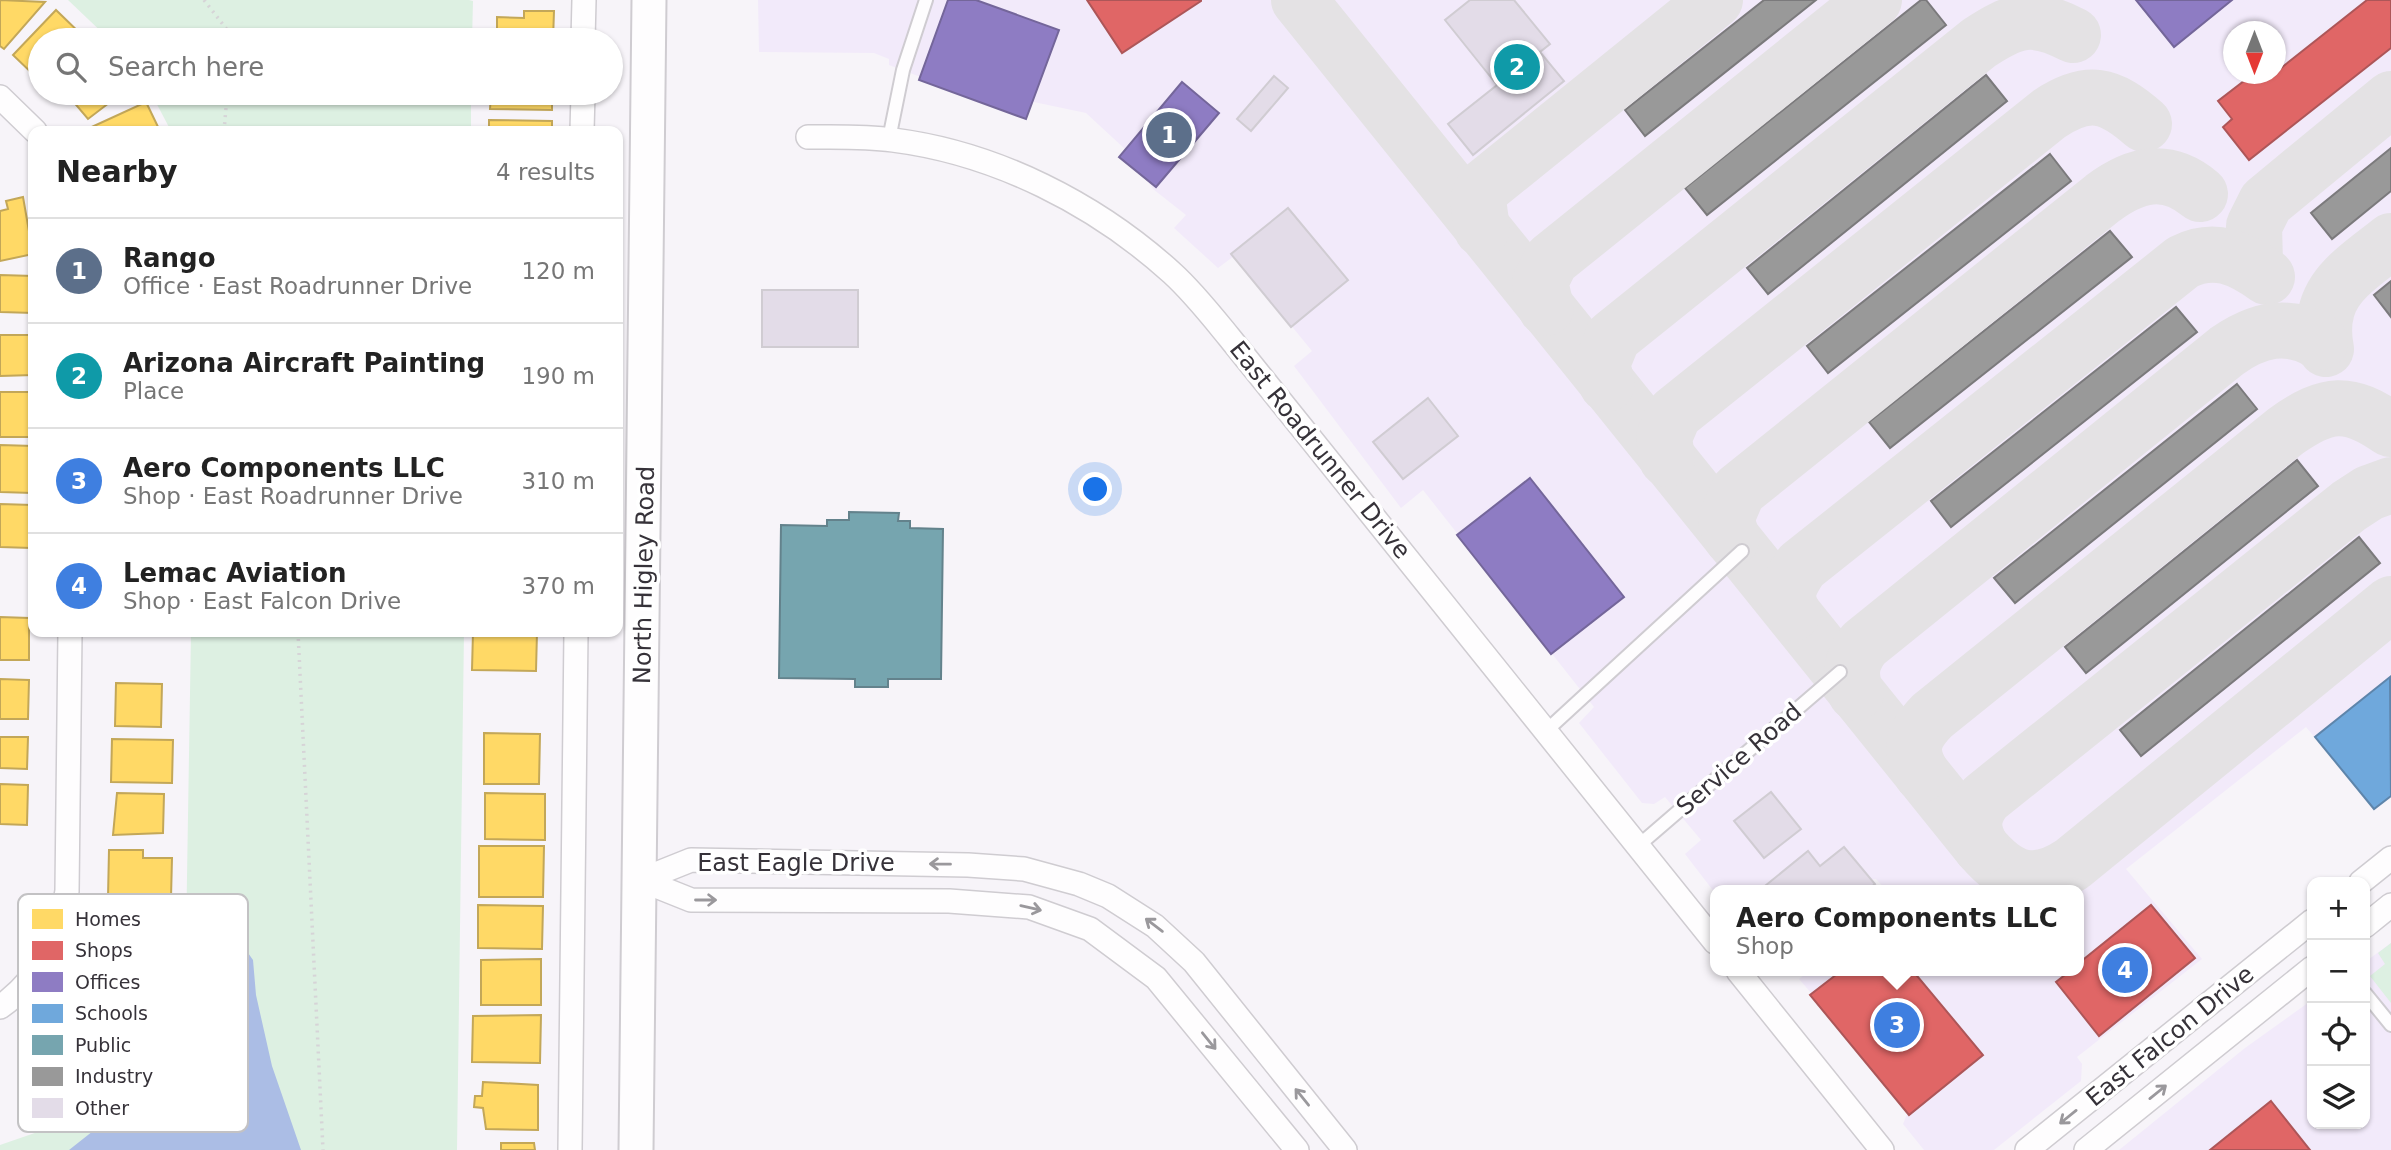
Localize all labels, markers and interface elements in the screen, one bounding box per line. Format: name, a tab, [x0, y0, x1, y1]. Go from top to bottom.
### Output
north arrow	[2223, 21, 2286, 84]
search box	[28, 28, 623, 105]
pin: 2	[1494, 41, 1540, 93]
icon: search	[52, 48, 90, 86]
text: Search here	[108, 52, 264, 82]
pin: 1	[1146, 109, 1192, 161]
text: Nearby	[56, 154, 178, 189]
text: 4 results	[496, 159, 595, 185]
text: Rango	[123, 243, 216, 273]
text: 1	[71, 258, 87, 284]
text: 120 m	[521, 258, 595, 284]
text: Office · East Roadrunner Drive	[123, 273, 472, 299]
street label: East Roadrunner Drive	[1224, 336, 1416, 564]
text: Arizona Aircraft Painting	[123, 348, 485, 378]
text: 2	[71, 363, 87, 389]
text: 190 m	[521, 363, 595, 389]
text: Place	[123, 378, 184, 404]
text: Aero Components LLC	[123, 453, 445, 483]
street label: North Higley Road	[628, 466, 660, 684]
text: 3	[71, 468, 87, 494]
text: 310 m	[521, 468, 595, 494]
your location	[1078, 472, 1112, 506]
text: Shop · East Roadrunner Drive	[123, 483, 463, 509]
text: Lemac Aviation	[123, 558, 347, 588]
text: 4	[71, 573, 87, 599]
text: 370 m	[521, 573, 595, 599]
text: Shop · East Falcon Drive	[123, 588, 401, 614]
street label: Service Road	[1671, 697, 1807, 821]
street label: East Eagle Drive	[697, 849, 895, 877]
one-way arrow	[928, 857, 951, 871]
map controls	[2307, 877, 2370, 1129]
button: +	[2307, 877, 2370, 940]
popup	[1710, 885, 2084, 976]
one-way arrow	[694, 893, 717, 907]
legend	[18, 894, 248, 1132]
one-way arrow	[1019, 903, 1041, 916]
text: Aero Components LLC	[1736, 903, 2058, 933]
text: Homes	[75, 908, 141, 930]
one-way arrow	[1145, 918, 1163, 933]
text: Shop	[1736, 933, 1794, 959]
text: Shops	[75, 939, 133, 961]
button: −	[2307, 940, 2370, 1003]
pin: 4	[2102, 944, 2148, 996]
street label: East Falcon Drive	[2081, 960, 2259, 1112]
text: Offices	[75, 971, 140, 993]
pin: 3	[1874, 999, 1920, 1051]
text: Schools	[75, 1002, 148, 1024]
button: locate	[2307, 1003, 2370, 1066]
one-way arrow	[1201, 1031, 1216, 1049]
text: Public	[75, 1034, 131, 1056]
text: Industry	[75, 1065, 153, 1087]
button: layers	[2307, 1066, 2370, 1129]
one-way arrow	[2149, 1084, 2167, 1100]
one-way arrow	[1295, 1088, 1310, 1106]
text: Other	[75, 1097, 129, 1119]
one-way arrow	[2059, 1110, 2078, 1125]

